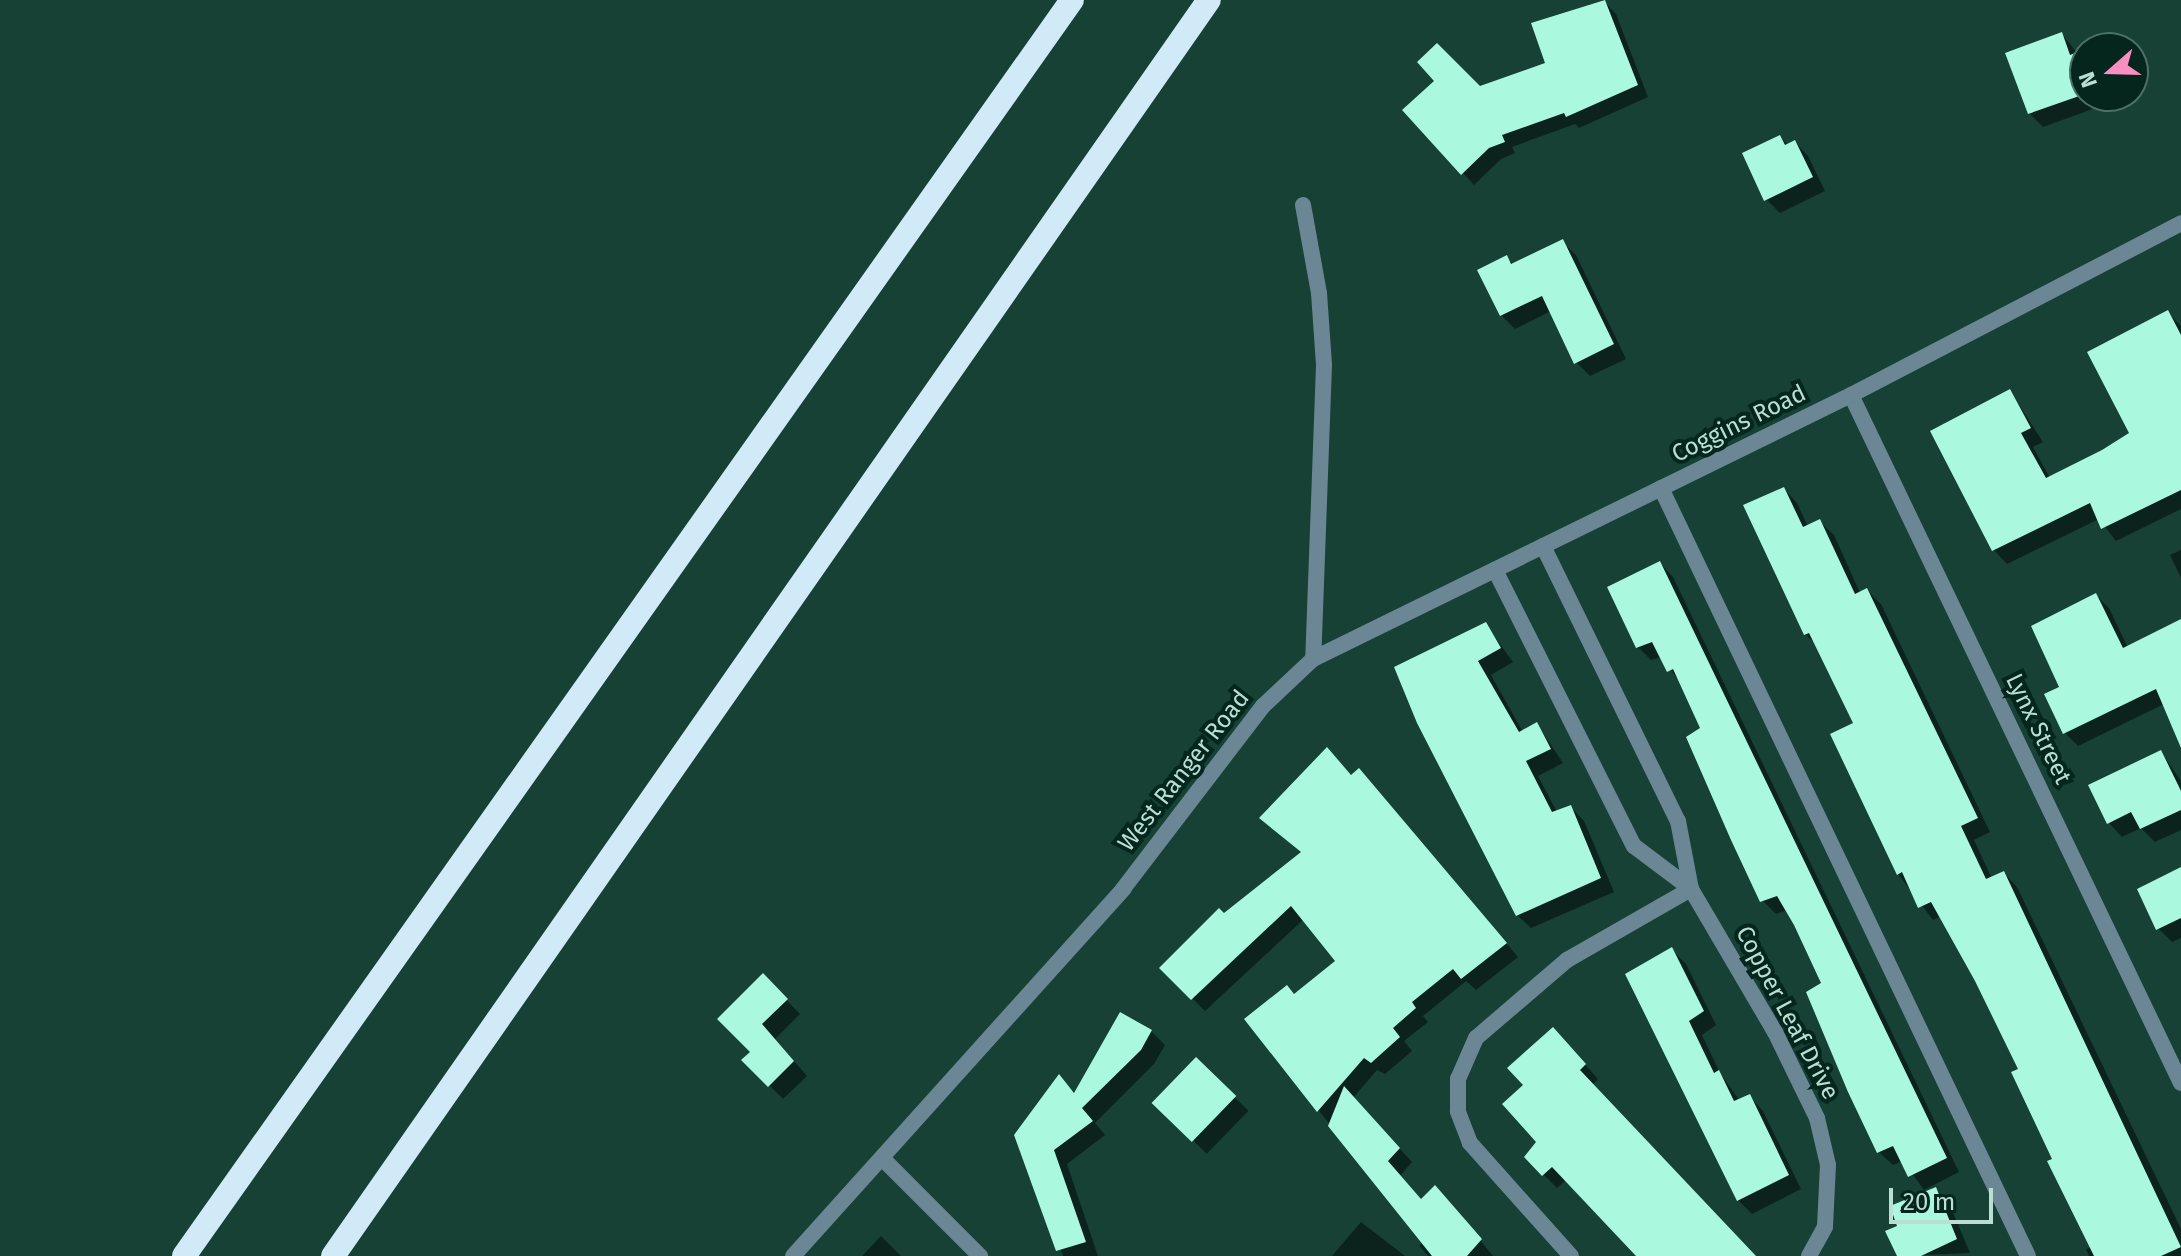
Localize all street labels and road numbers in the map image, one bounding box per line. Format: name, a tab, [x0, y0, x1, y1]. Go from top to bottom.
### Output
street label: Coggins Road	[1667, 379, 1811, 469]
street label: Lynx Street	[1999, 669, 2077, 789]
street label: West Ranger Road	[1112, 685, 1256, 857]
street label: Copper Leaf Drive	[1729, 921, 1845, 1105]

